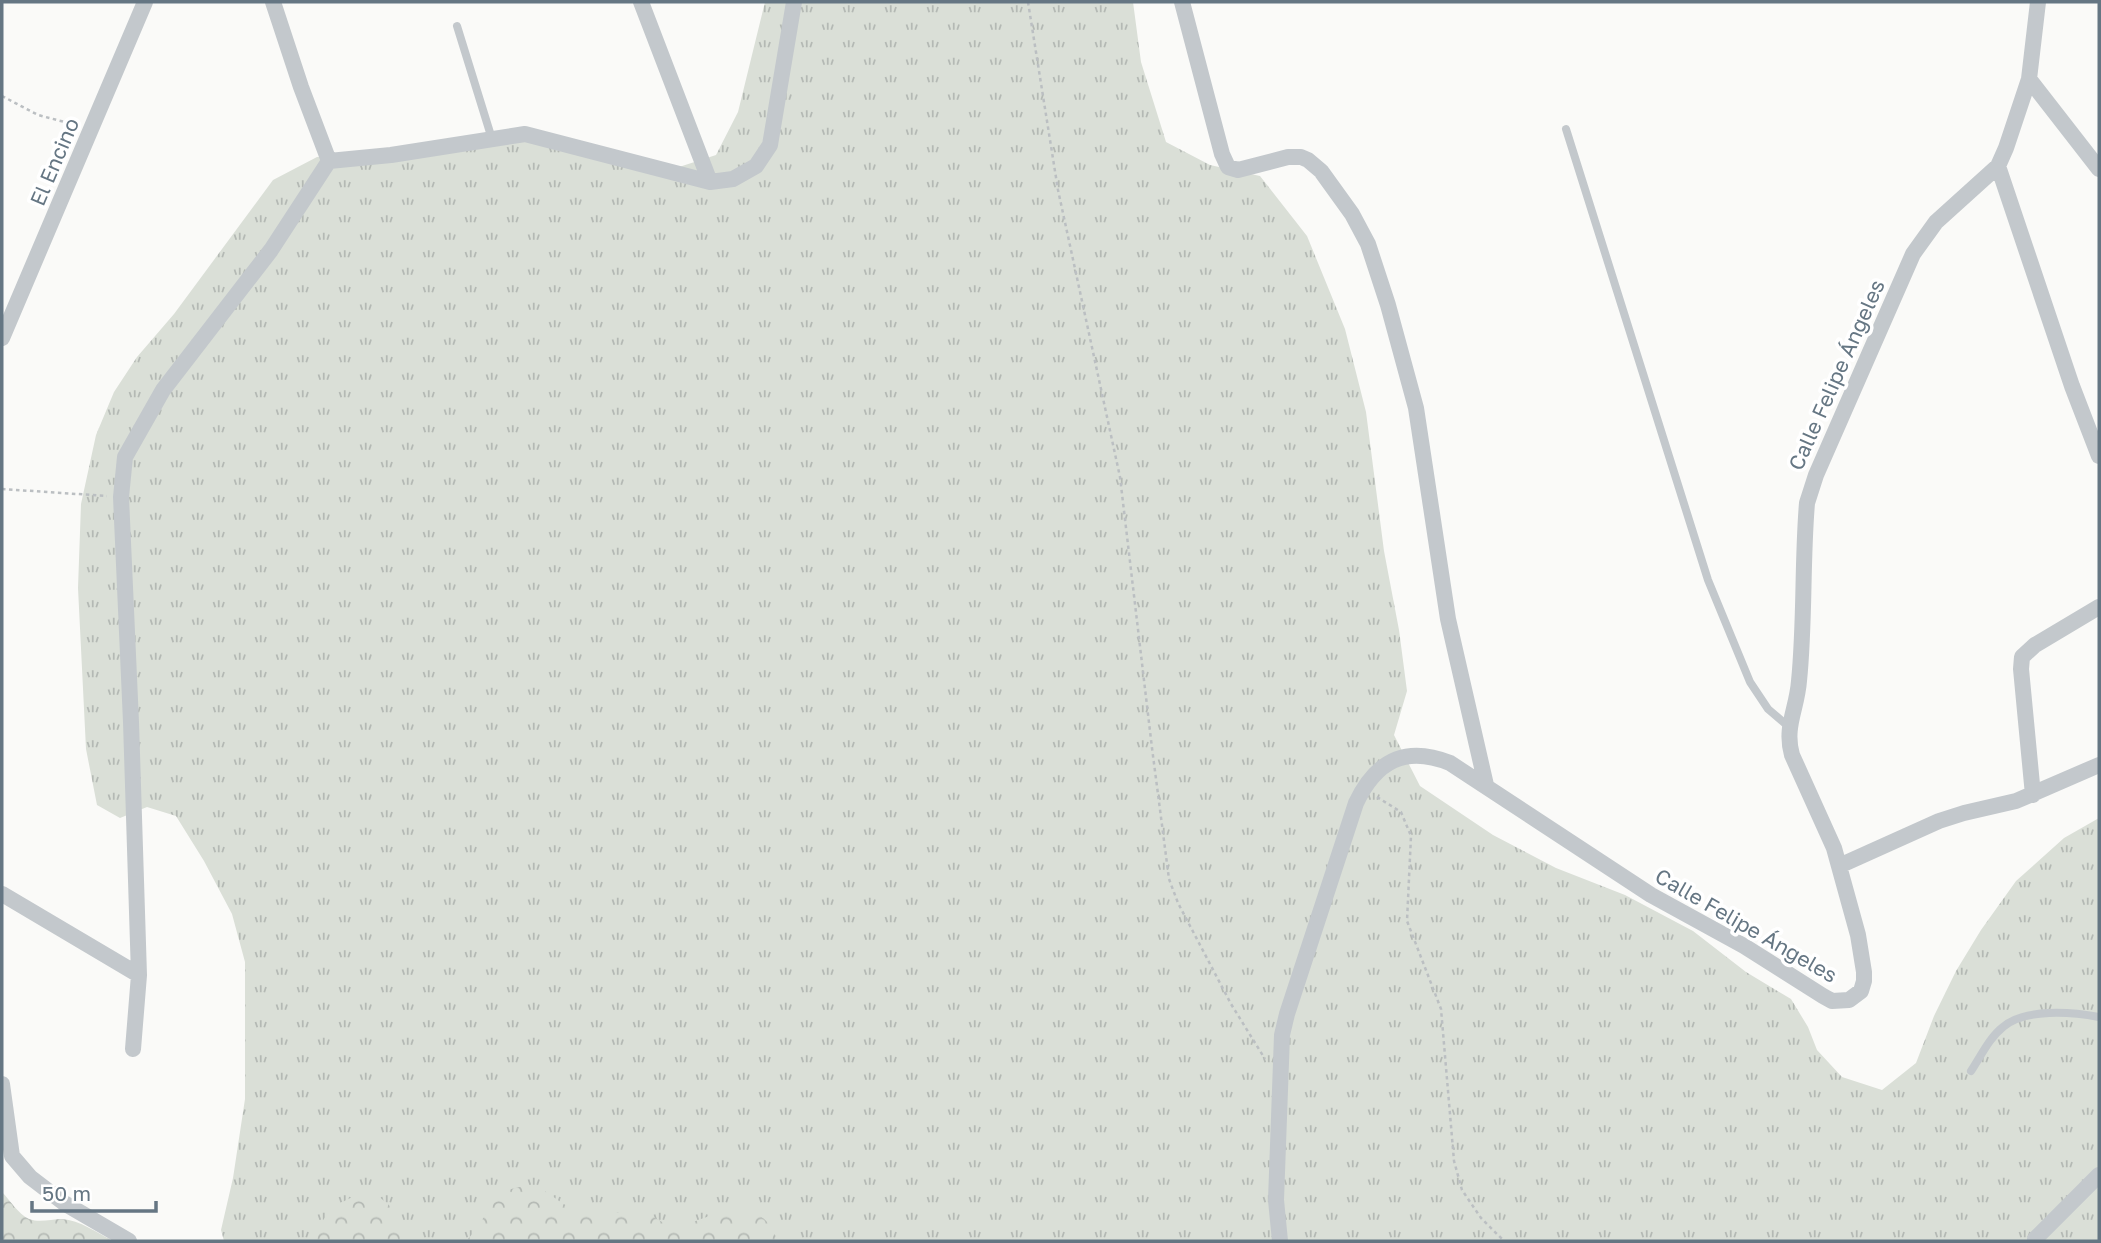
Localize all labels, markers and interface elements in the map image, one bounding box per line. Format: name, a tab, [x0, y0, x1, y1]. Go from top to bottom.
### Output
street label: El Encino	[24, 114, 84, 210]
street label: Calle Felipe Ángeles	[1782, 275, 1890, 474]
street label: Calle Felipe Ángeles	[1651, 862, 1842, 988]
scale bar	[32, 1170, 156, 1214]
text: 50 m	[42, 1180, 91, 1206]

